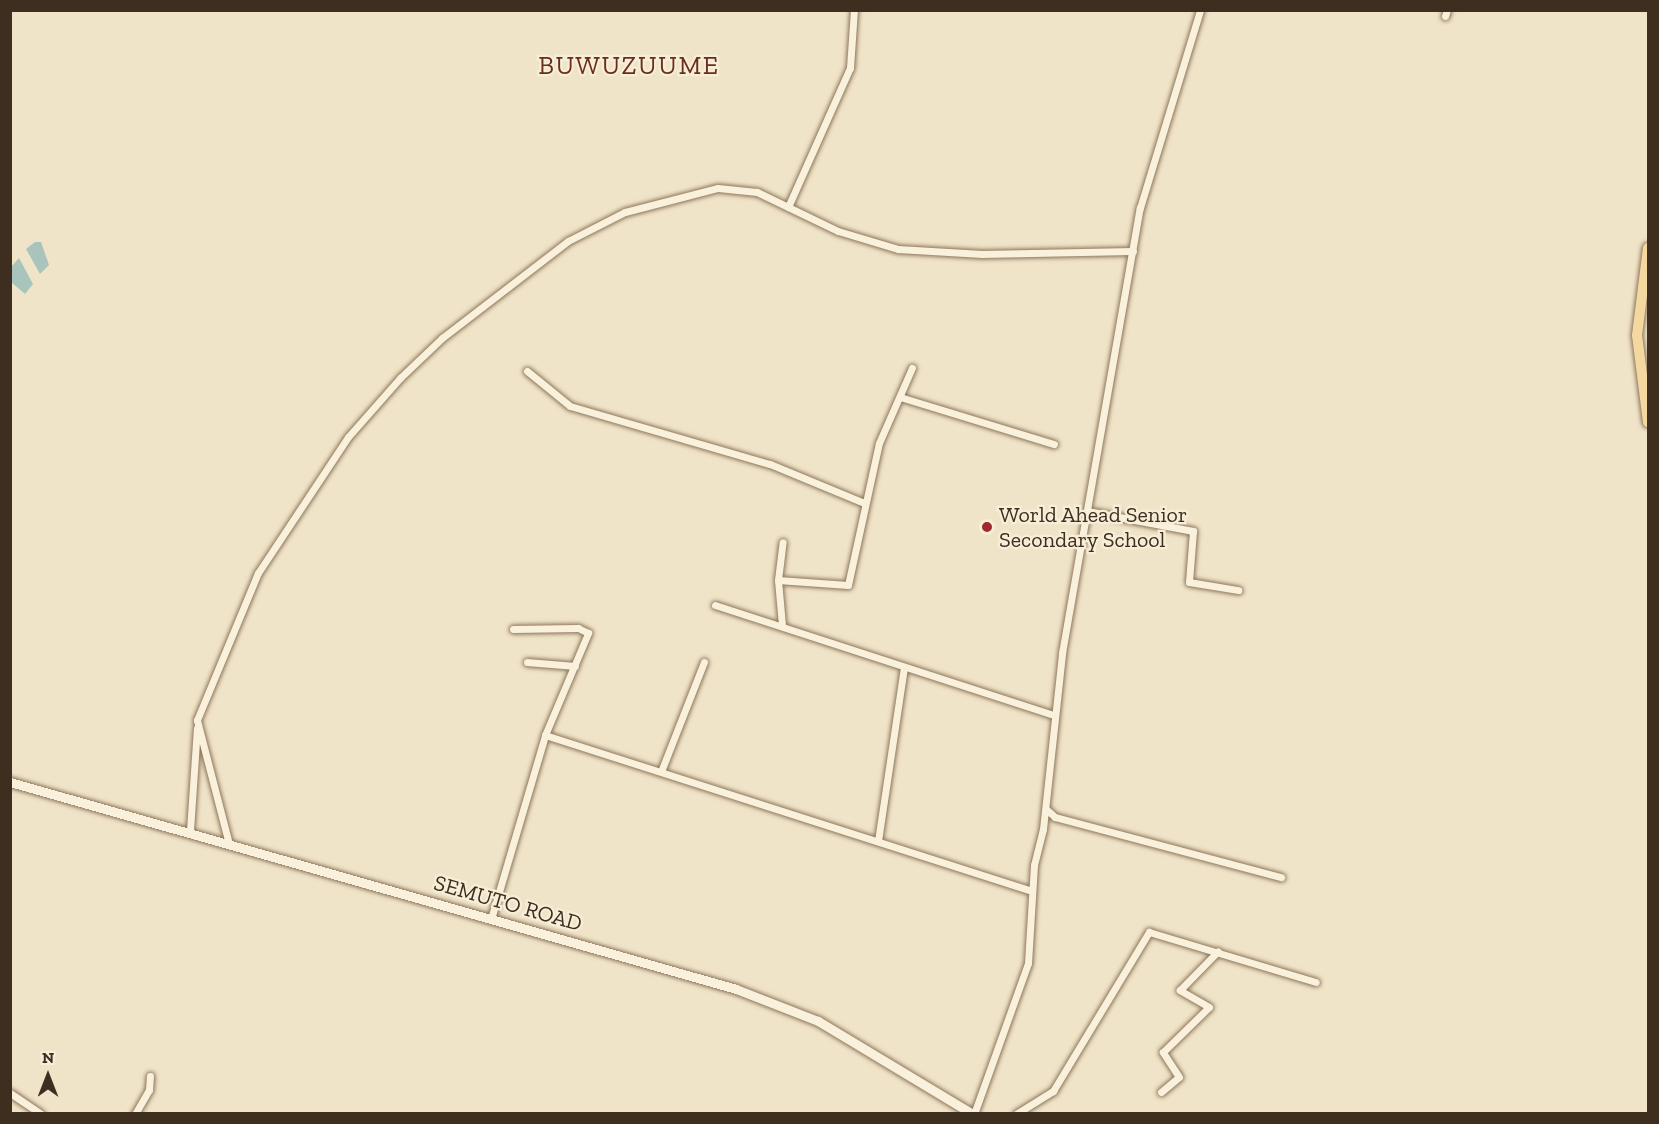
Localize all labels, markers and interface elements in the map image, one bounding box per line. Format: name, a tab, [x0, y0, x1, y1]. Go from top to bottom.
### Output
district label: BUWUZUUME	[538, 50, 720, 82]
place label: World Ahead Senior Secondary School	[999, 501, 1188, 552]
marker: World Ahead Senior Secondary School	[980, 520, 994, 534]
street label: SEMUTO ROAD	[431, 869, 585, 937]
north arrow	[18, 1046, 78, 1106]
text: N	[42, 1048, 54, 1067]

